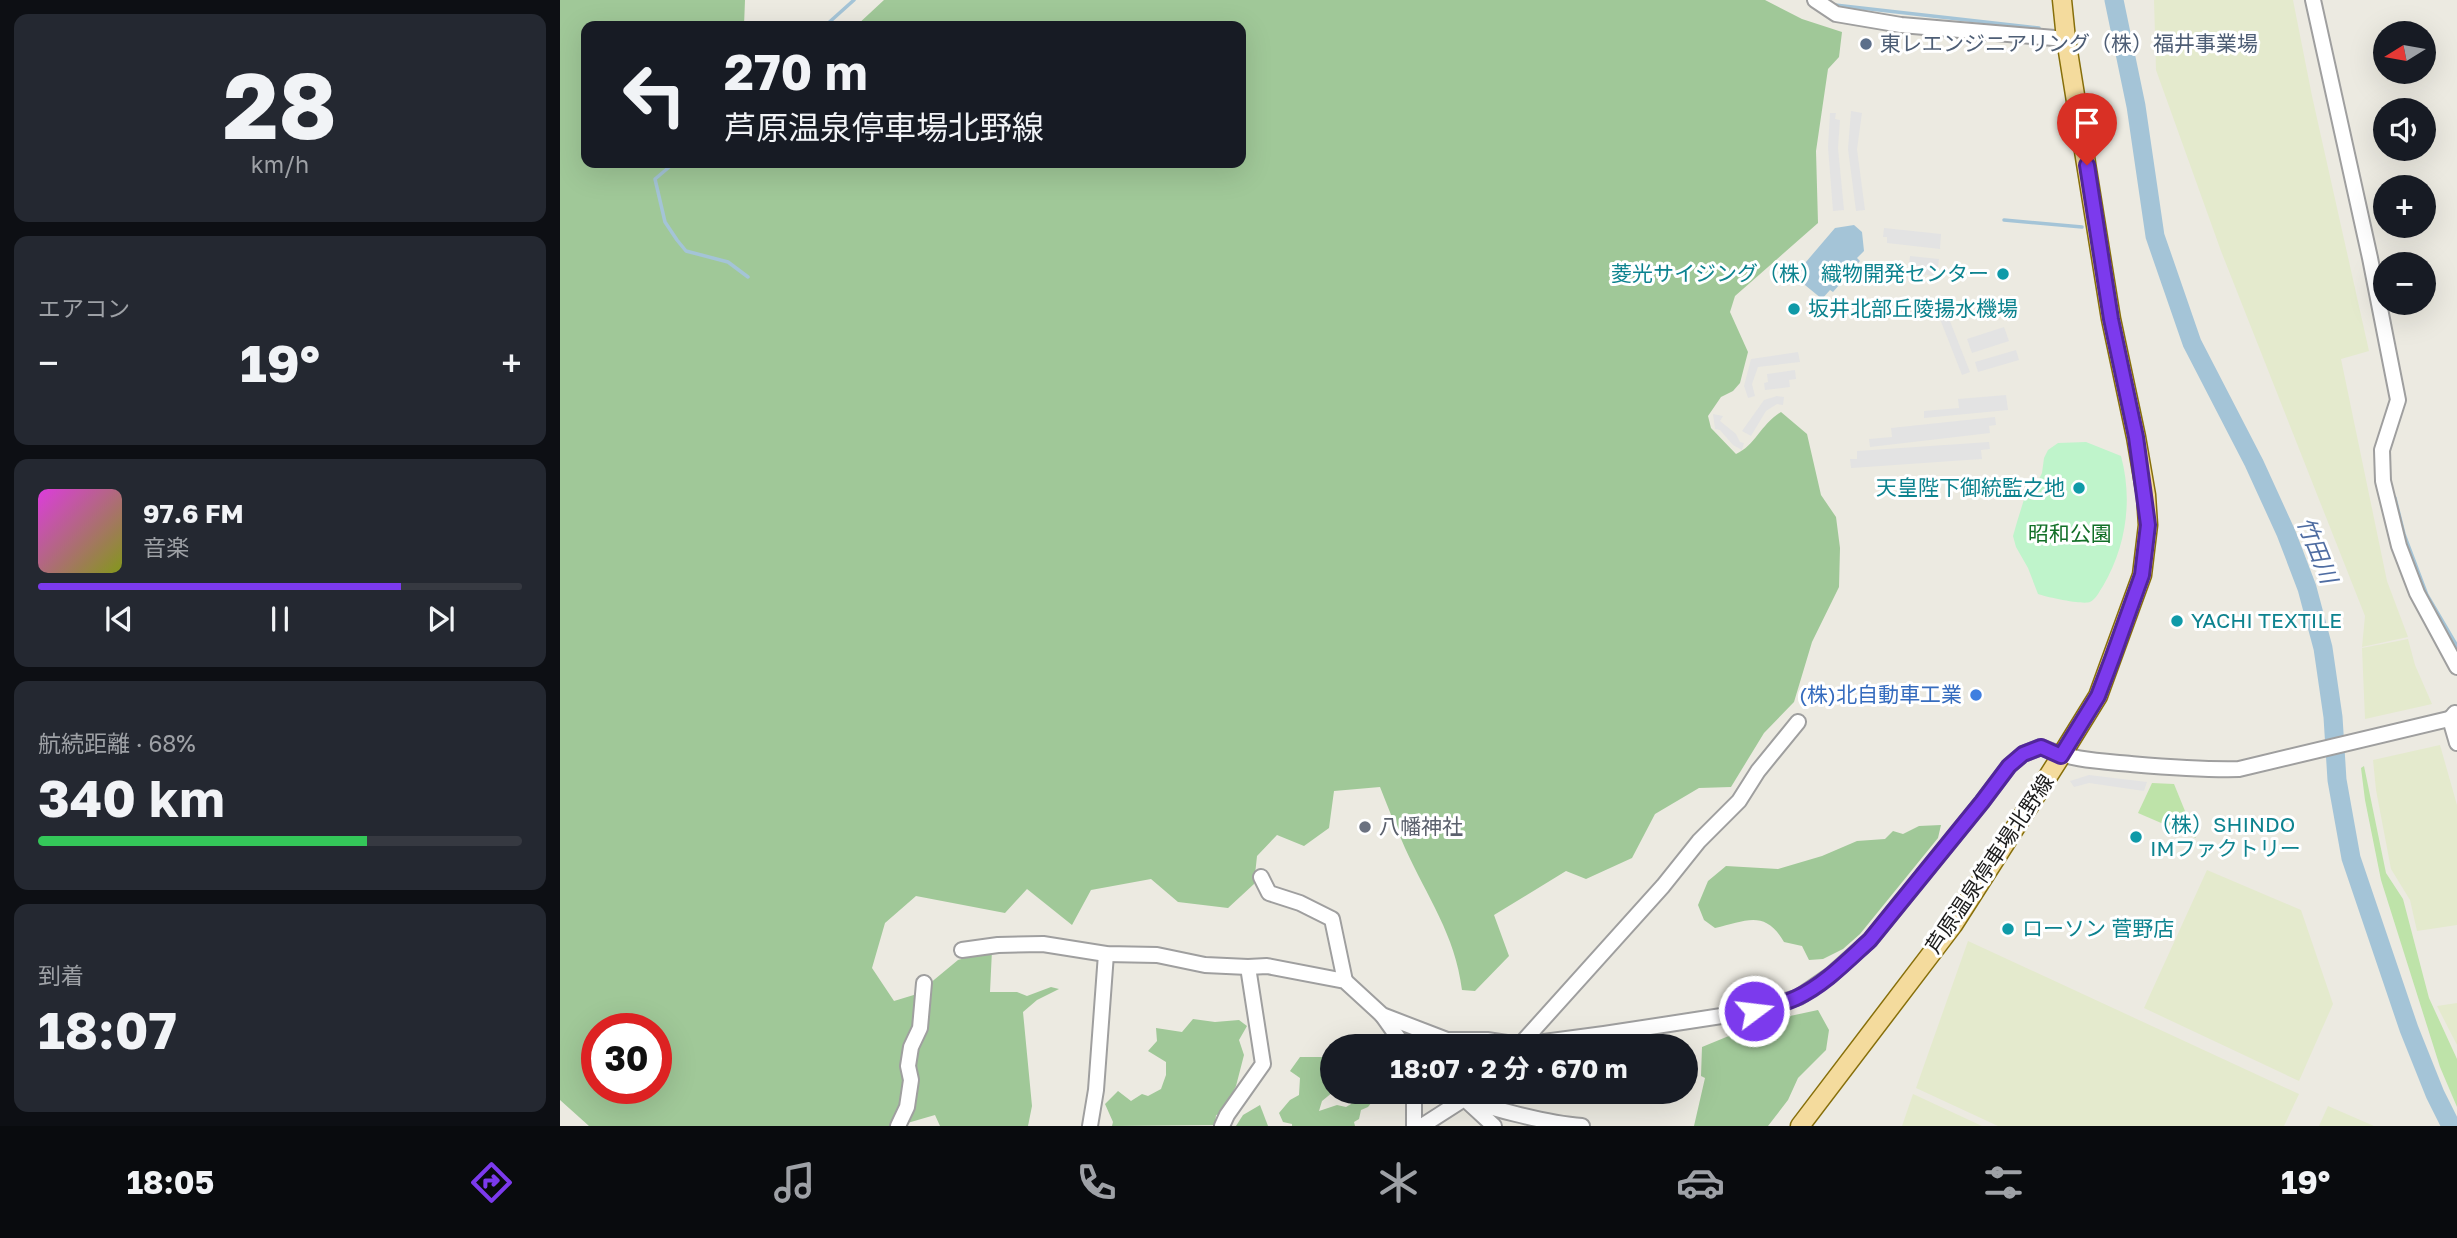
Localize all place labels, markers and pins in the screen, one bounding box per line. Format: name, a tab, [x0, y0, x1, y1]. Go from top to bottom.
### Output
place label: 東レエンジニアリング（株）福井事業場	[1880, 30, 2258, 56]
marker: 東レエンジニアリング（株）福井事業場	[1858, 36, 1874, 52]
pin	[2057, 93, 2117, 165]
place label: 菱光サイジング（株）織物開発センター	[1611, 260, 1989, 286]
marker: 菱光サイジング（株）織物開発センター	[1995, 266, 2011, 282]
place label: 坂井北部丘陵揚水機場	[1808, 295, 2018, 321]
marker: 坂井北部丘陵揚水機場	[1786, 301, 1802, 317]
place label: 天皇陛下御統監之地	[1876, 474, 2065, 500]
marker: 天皇陛下御統監之地	[2071, 480, 2087, 496]
place label: YACHI TEXTILE	[2191, 607, 2342, 633]
marker: YACHI TEXTILE	[2169, 613, 2185, 629]
place label: (株)北自動車工業	[1799, 681, 1962, 707]
marker: (株)北自動車工業	[1968, 687, 1984, 703]
place label: （株）SHINDO IMファクトリー	[2150, 811, 2301, 861]
place label: 八幡神社	[1379, 813, 1463, 839]
marker: 八幡神社	[1357, 819, 1373, 835]
marker: （株）SHINDO IMファクトリー	[2128, 829, 2144, 845]
place label: ローソン 菅野店	[2022, 915, 2174, 941]
marker: ローソン 菅野店	[2000, 921, 2016, 937]

